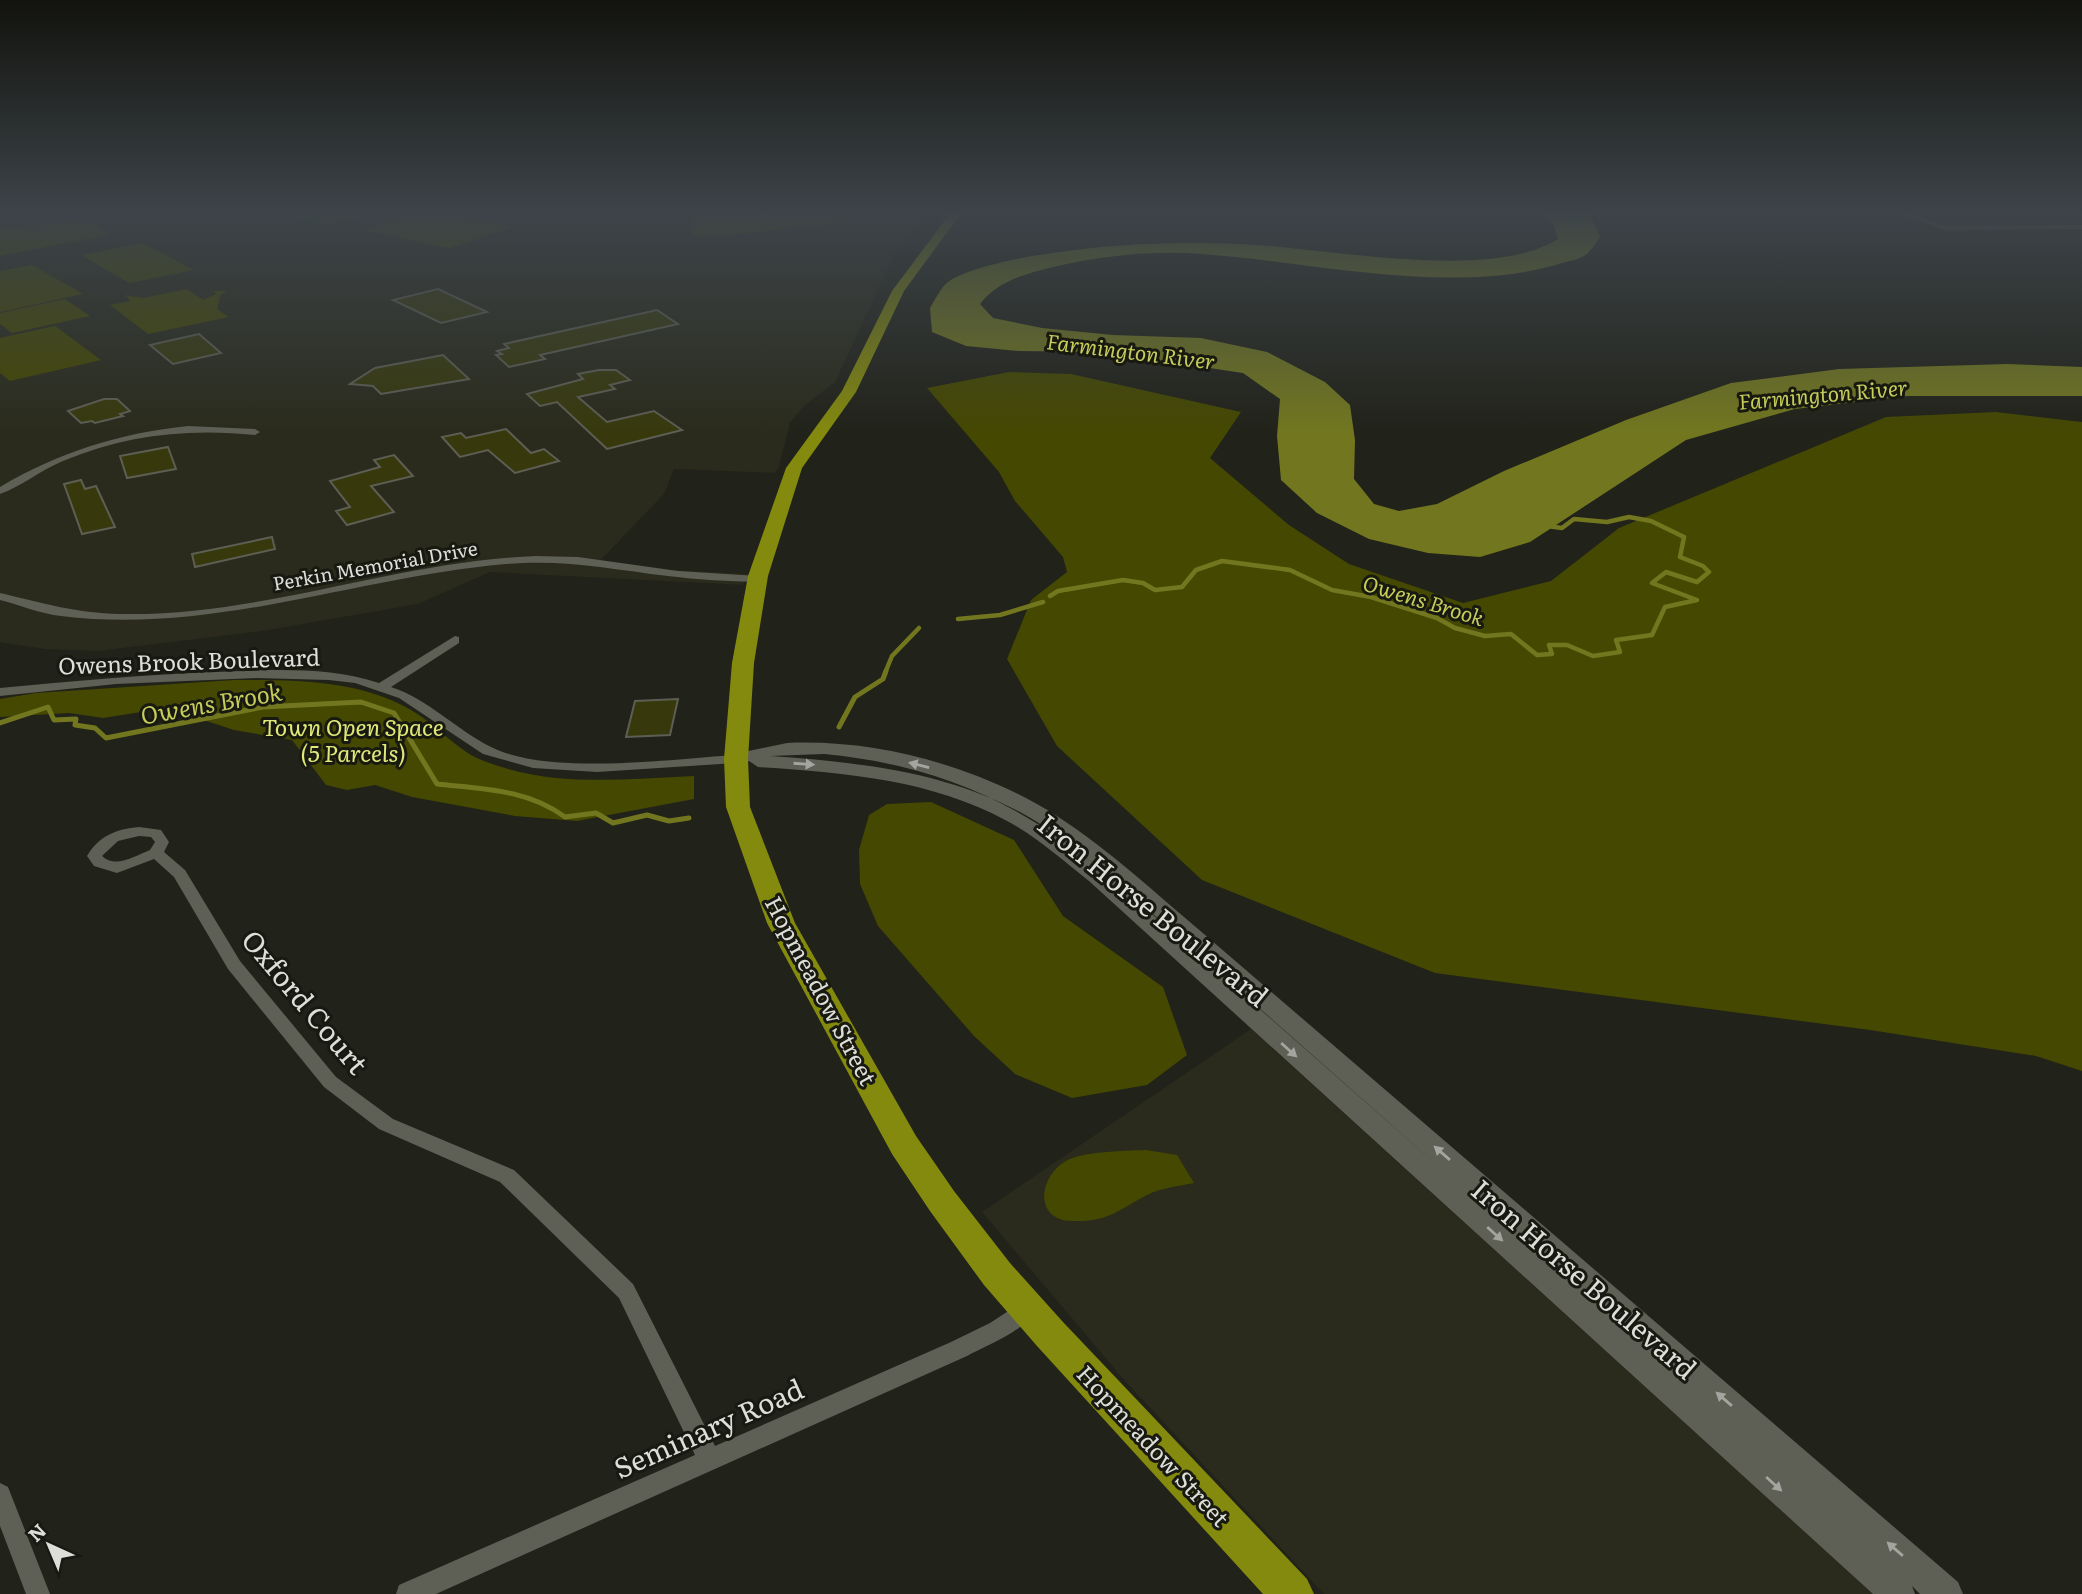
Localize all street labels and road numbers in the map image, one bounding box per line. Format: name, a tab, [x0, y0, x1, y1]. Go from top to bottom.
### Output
street label: Perkin Memorial Drive	[271, 533, 480, 597]
street label: Owens Brook Boulevard	[57, 638, 321, 682]
street label: Iron Horse Boulevard	[1029, 802, 1279, 1016]
street label: Hopmeadow Street	[758, 889, 887, 1091]
street label: Oxford Court	[233, 919, 380, 1083]
street label: Iron Horse Boulevard	[1463, 1168, 1707, 1388]
street label: Hopmeadow Street	[1070, 1357, 1238, 1534]
street label: Seminary Road	[606, 1366, 810, 1488]

